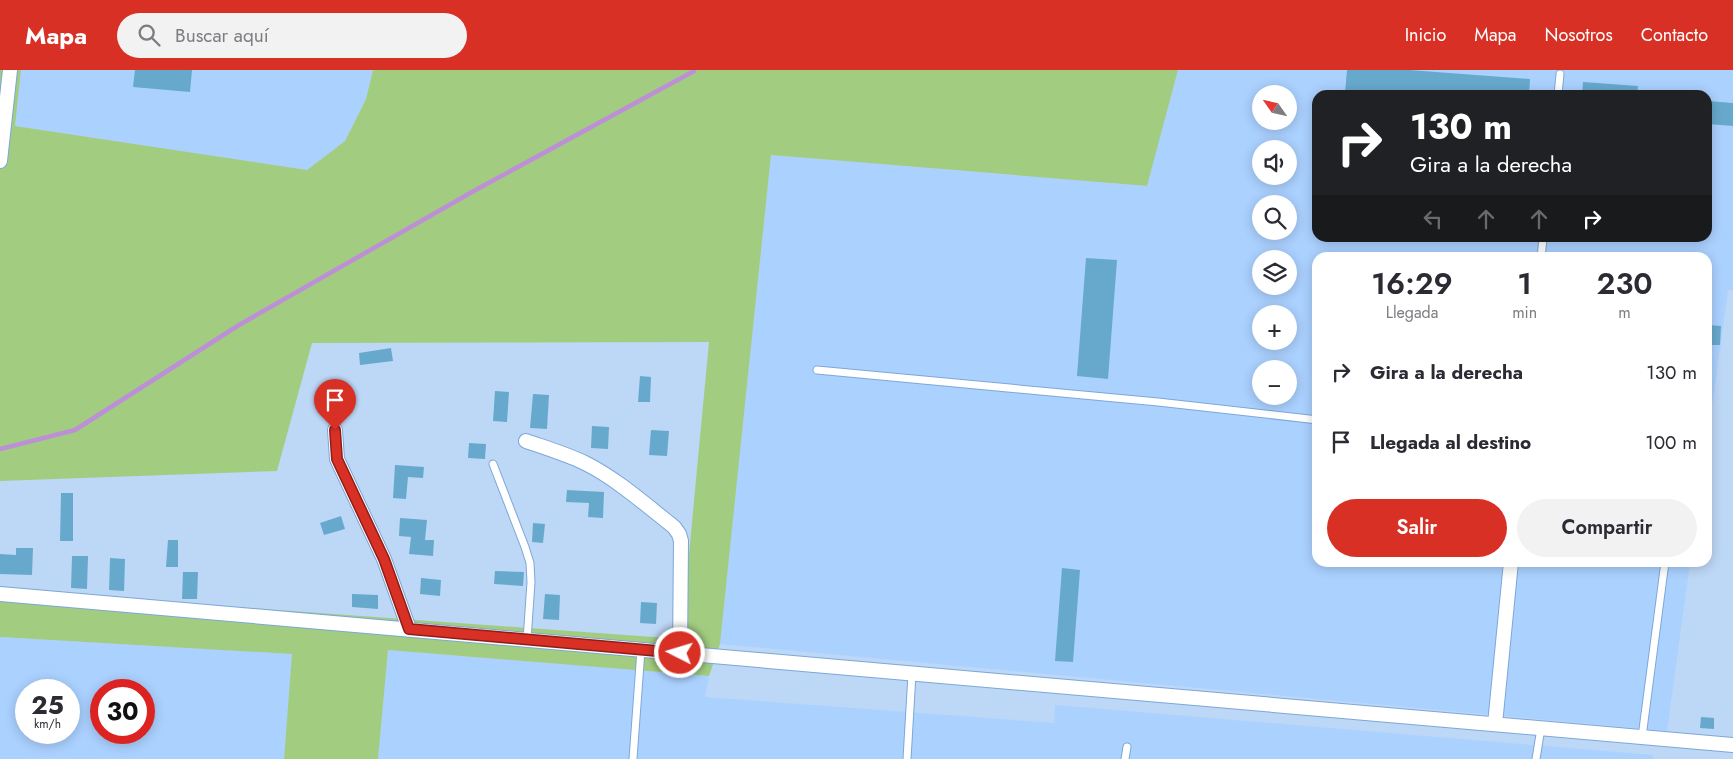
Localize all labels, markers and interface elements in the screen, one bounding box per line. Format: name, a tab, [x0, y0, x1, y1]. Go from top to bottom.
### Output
search box	[117, 13, 467, 58]
text: Mapa	[25, 18, 87, 53]
icon: search	[135, 21, 163, 49]
text: Buscar aquí	[175, 22, 269, 49]
text: Inicio	[1405, 22, 1446, 48]
text: Mapa	[1474, 22, 1516, 48]
text: Nosotros	[1544, 22, 1613, 48]
text: Contacto	[1641, 22, 1708, 48]
north arrow	[1252, 85, 1298, 130]
map controls	[1252, 85, 1297, 405]
text: 130 m	[1410, 102, 1512, 152]
icon: right	[1327, 110, 1392, 175]
button: sound	[1252, 140, 1297, 185]
text: Gira a la derecha	[1410, 148, 1572, 180]
button: search	[1252, 195, 1297, 240]
icon: left	[1419, 205, 1447, 233]
icon: ahead	[1472, 205, 1500, 233]
icon: ahead	[1525, 205, 1553, 233]
icon: right	[1578, 205, 1606, 233]
button: layers	[1252, 250, 1297, 295]
text: 16:29	[1371, 262, 1453, 305]
text: 1	[1517, 262, 1532, 305]
text: 230	[1597, 262, 1653, 305]
text: Llegada	[1386, 301, 1438, 324]
text: min	[1512, 301, 1537, 324]
text: m	[1618, 301, 1631, 324]
button: +	[1252, 305, 1297, 350]
icon: right	[1327, 358, 1355, 386]
text: Gira a la derecha	[1370, 359, 1523, 386]
text: 130 m	[1646, 359, 1697, 386]
button: −	[1252, 360, 1297, 405]
pin	[314, 379, 356, 430]
icon: arrive	[321, 386, 349, 414]
icon: arrive	[1327, 428, 1355, 456]
text: Llegada al destino	[1370, 429, 1531, 456]
text: 100 m	[1645, 429, 1697, 456]
button: Salir	[1327, 499, 1507, 557]
button: Compartir	[1517, 499, 1697, 557]
position arrow	[653, 626, 705, 678]
speed limit sign: 30	[90, 679, 155, 744]
text: 25	[31, 687, 64, 723]
text: km/h	[34, 715, 61, 733]

